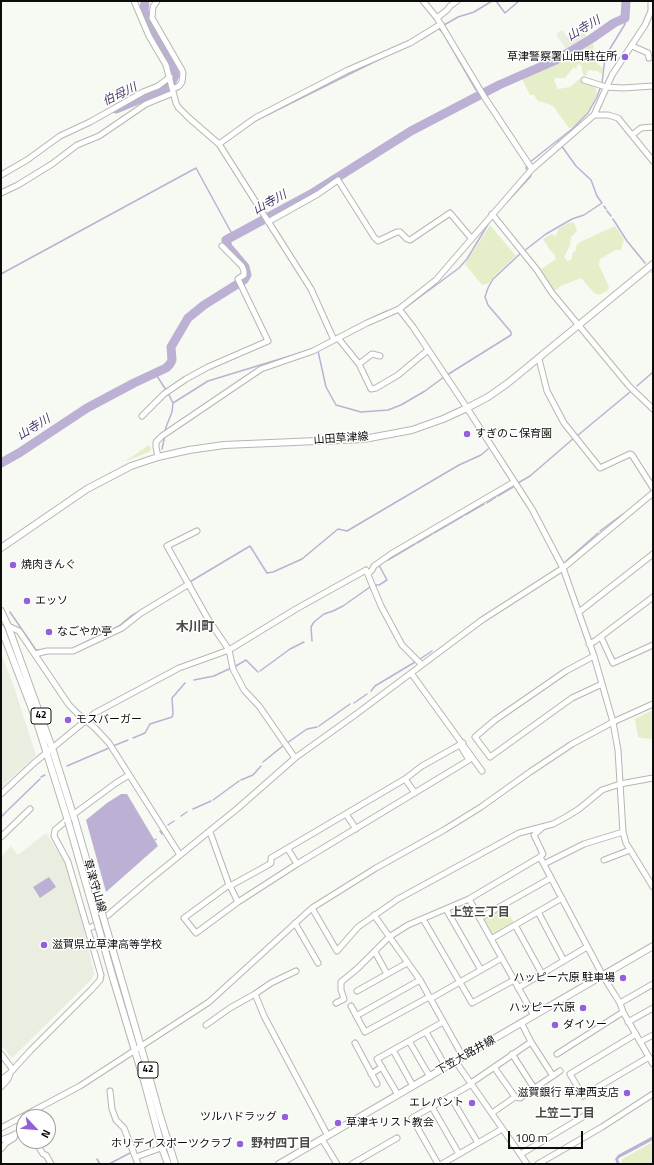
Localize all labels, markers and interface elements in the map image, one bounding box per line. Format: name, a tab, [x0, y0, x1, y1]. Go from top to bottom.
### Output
water label: 山寺川	[565, 14, 603, 44]
place label: 草津警察署山田駐在所	[507, 50, 617, 64]
marker: 草津警察署山田駐在所	[620, 52, 630, 62]
water label: 伯母川	[101, 81, 139, 109]
water label: 山寺川	[251, 188, 289, 218]
water label: 山寺川	[15, 412, 53, 444]
place label: すぎのこ保育園	[475, 427, 552, 441]
marker: すぎのこ保育園	[462, 429, 472, 439]
street label: 山田草津線	[313, 430, 369, 448]
place label: 焼肉きんぐ	[21, 558, 76, 572]
marker: 焼肉きんぐ	[8, 560, 18, 570]
place label: エッソ	[35, 594, 68, 608]
marker: エッソ	[22, 596, 32, 606]
district label: 木川町	[176, 620, 214, 636]
place label: なごやか亭	[57, 625, 112, 639]
marker: なごやか亭	[44, 627, 54, 637]
road number: 42	[31, 708, 51, 724]
place label: モスバーガー	[76, 713, 142, 727]
marker: モスバーガー	[63, 715, 73, 725]
street label: 草津守山線	[80, 858, 108, 914]
district label: 上笠三丁目	[450, 906, 510, 920]
place label: 滋賀県立草津高等学校	[52, 938, 162, 952]
marker: 滋賀県立草津高等学校	[39, 940, 49, 950]
place label: ハッピー六原 駐車場	[514, 971, 615, 985]
marker: ハッピー六原 駐車場	[618, 973, 628, 983]
place label: ハッピー六原	[509, 1001, 575, 1015]
marker: ハッピー六原	[578, 1003, 588, 1013]
place label: ダイソー	[563, 1018, 607, 1032]
marker: ダイソー	[550, 1020, 560, 1030]
street label: 下笠大路井線	[434, 1034, 498, 1078]
road number: 42	[138, 1062, 158, 1078]
place label: 滋賀銀行 草津西支店	[518, 1086, 619, 1100]
marker: 滋賀銀行 草津西支店	[622, 1088, 632, 1098]
place label: エレパント	[409, 1096, 464, 1110]
marker: エレパント	[467, 1098, 477, 1108]
district label: 上笠二丁目	[535, 1107, 595, 1121]
north arrow	[16, 1109, 56, 1149]
place label: ツルハドラッグ	[200, 1110, 277, 1124]
marker: ツルハドラッグ	[280, 1112, 290, 1122]
place label: 草津キリスト教会	[346, 1116, 434, 1130]
marker: 草津キリスト教会	[333, 1118, 343, 1128]
scale bar	[510, 1123, 585, 1149]
text: N	[37, 1127, 55, 1141]
text: 100 m	[515, 1128, 548, 1147]
place label: ホリデイスポーツクラブ	[111, 1137, 232, 1151]
district label: 野村四丁目	[251, 1137, 311, 1151]
marker: ホリデイスポーツクラブ	[235, 1139, 245, 1149]

